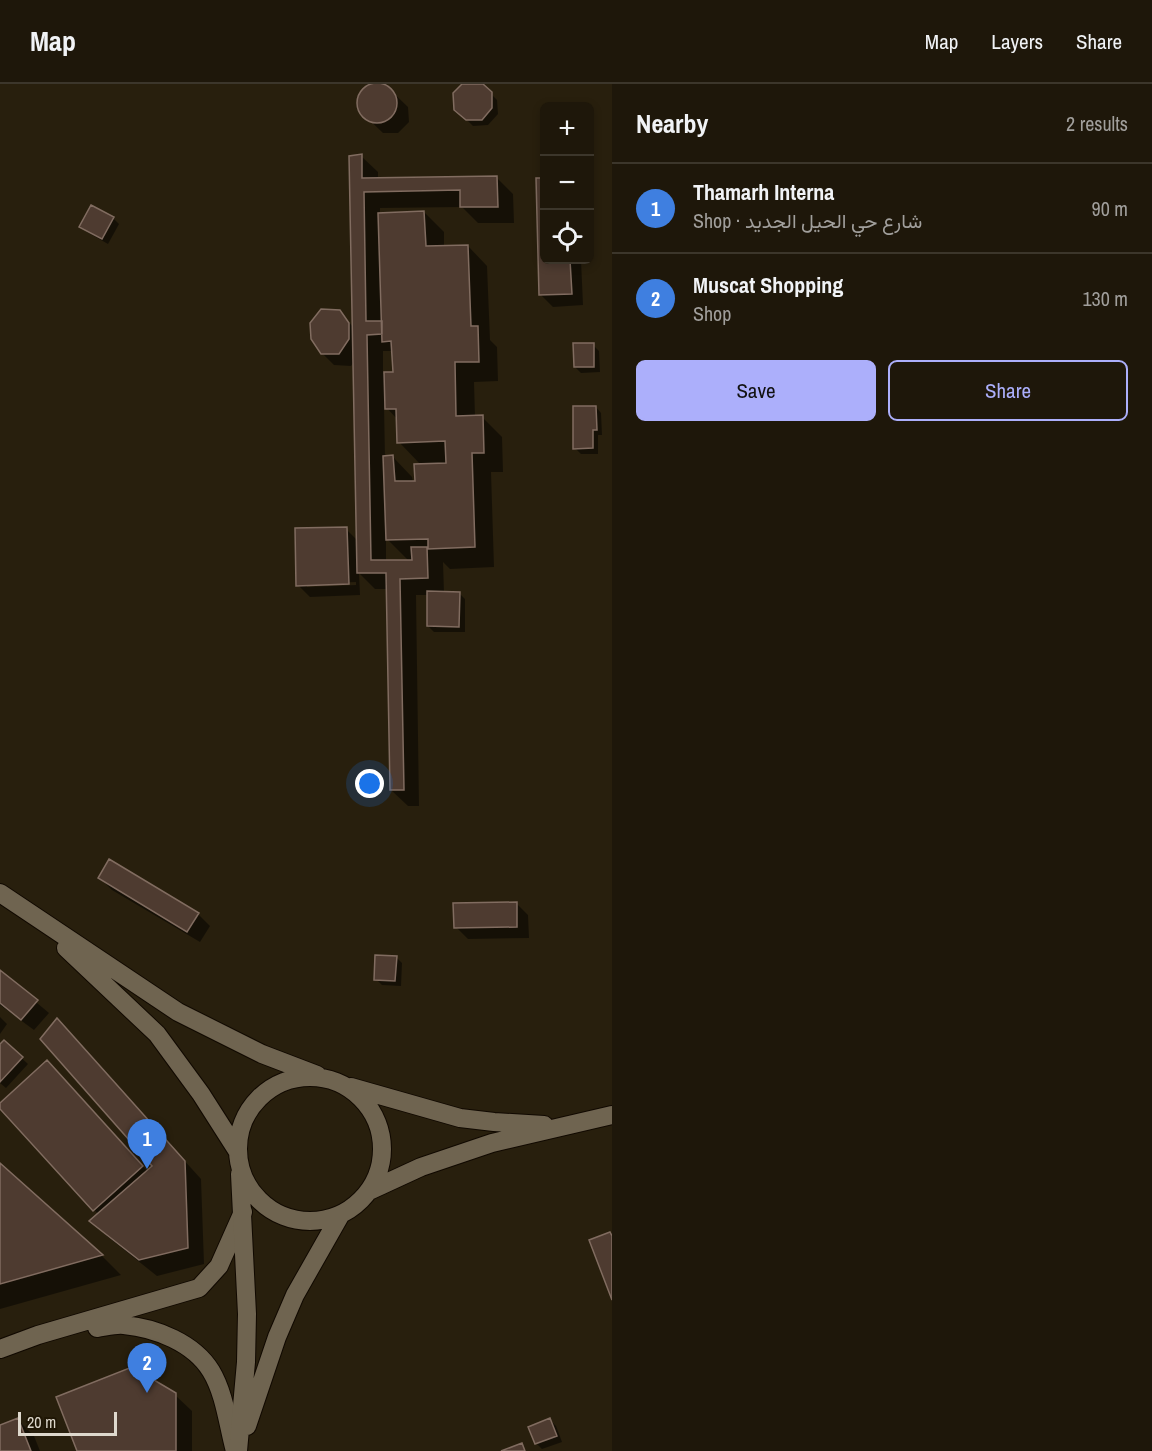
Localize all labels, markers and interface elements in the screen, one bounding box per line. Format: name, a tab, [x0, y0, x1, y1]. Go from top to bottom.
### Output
text: Map	[30, 22, 76, 60]
text: Map	[925, 27, 958, 56]
text: Layers	[991, 27, 1043, 56]
text: Share	[1076, 27, 1122, 56]
map controls	[540, 102, 594, 264]
button: +	[540, 102, 594, 156]
text: Nearby	[636, 106, 708, 141]
text: 2 results	[1066, 110, 1128, 137]
button: −	[540, 156, 594, 210]
text: Thamarh Interna	[693, 177, 834, 207]
text: 1	[651, 195, 660, 222]
text: 90 m	[1092, 195, 1128, 222]
text: Shop · شارع حي الحيل الجديد	[693, 207, 922, 234]
button: locate	[540, 210, 594, 264]
text: Muscat Shopping	[693, 270, 843, 300]
text: 2	[651, 285, 660, 312]
text: 130 m	[1082, 285, 1128, 312]
text: Shop	[693, 300, 731, 327]
button: Save	[636, 360, 876, 421]
button: Share	[888, 360, 1128, 421]
your location	[355, 769, 384, 798]
pin: 1	[128, 1120, 166, 1169]
pin: 2	[128, 1344, 166, 1393]
scale bar	[18, 1409, 117, 1436]
text: 20 m	[27, 1411, 56, 1433]

